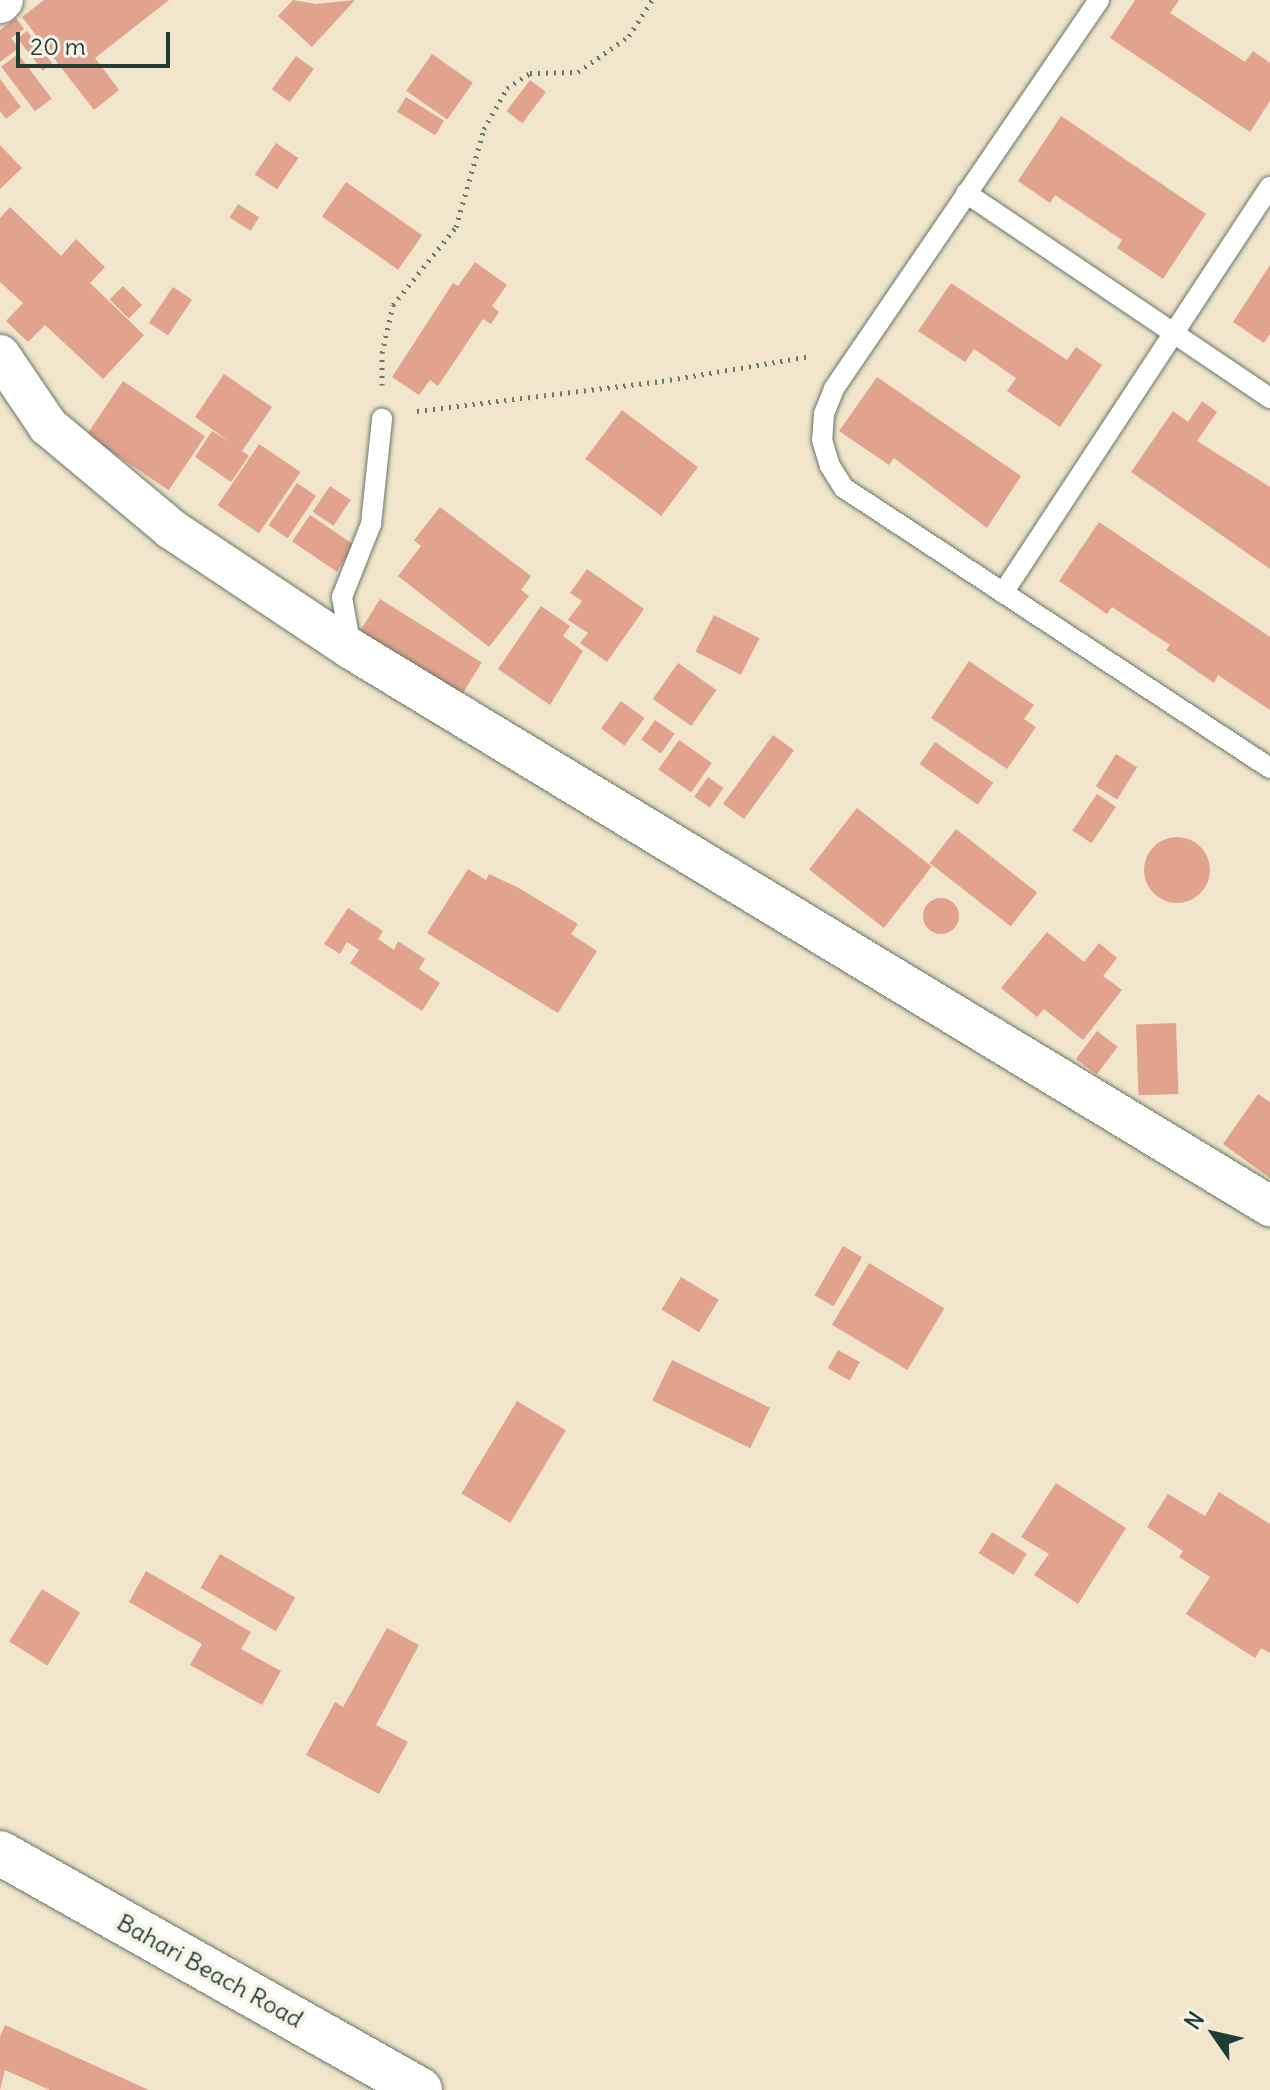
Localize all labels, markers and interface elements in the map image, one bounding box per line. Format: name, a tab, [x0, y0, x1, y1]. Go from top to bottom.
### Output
scale bar	[20, 16, 174, 66]
text: 20 m	[30, 31, 86, 61]
street label: Bahari Beach Road	[112, 1908, 308, 2034]
north arrow	[1174, 1994, 1254, 2074]
text: N	[1178, 2006, 1210, 2035]

